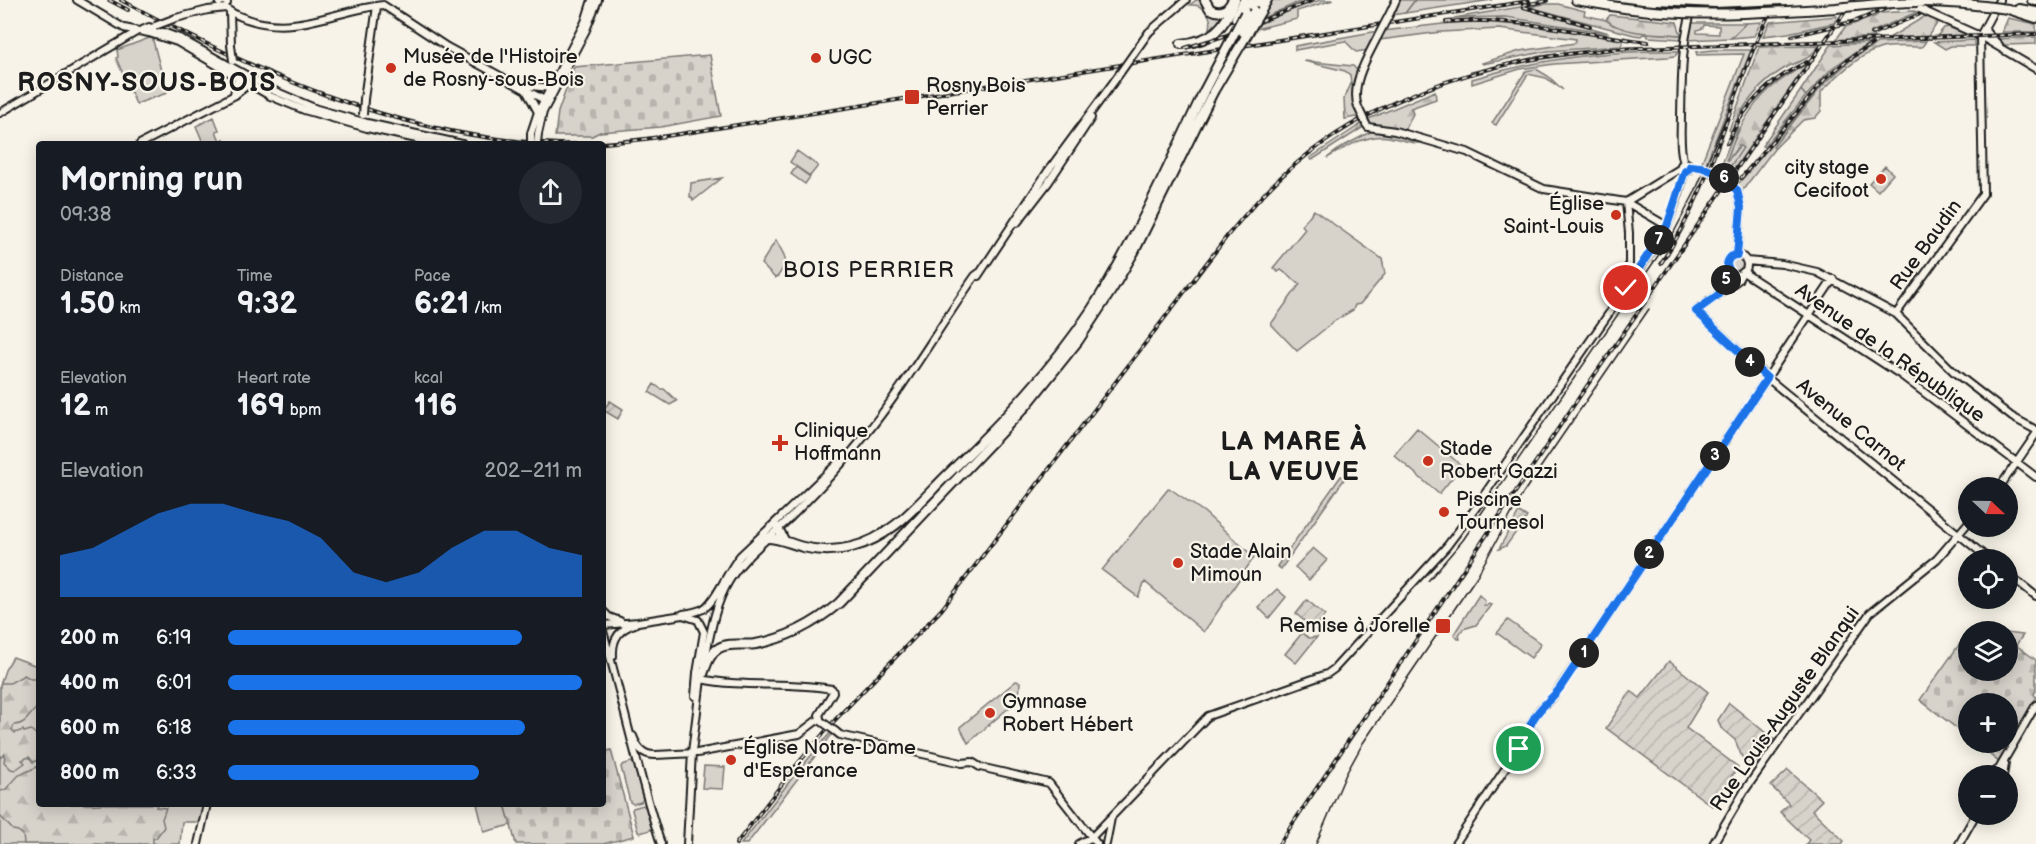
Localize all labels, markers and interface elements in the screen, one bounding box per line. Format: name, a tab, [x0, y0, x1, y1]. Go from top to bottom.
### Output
place label: Musée de l'Histoire de Rosny-sous-Bois	[403, 45, 584, 92]
place label: UGC	[828, 46, 872, 70]
marker: UGC	[809, 51, 823, 65]
marker: Musée de l'Histoire de Rosny-sous-Bois	[384, 61, 398, 75]
district label: ROSNY-SOUS-BOIS	[17, 68, 277, 99]
place label: Rosny Bois Perrier	[926, 74, 1026, 121]
marker: Rosny Bois Perrier	[903, 88, 921, 106]
place label: city stage Cecifoot	[1784, 156, 1869, 203]
text: Morning run	[60, 160, 243, 200]
button: share	[519, 161, 582, 224]
pin: 6	[1709, 163, 1739, 193]
text: 6	[1719, 168, 1729, 187]
marker: city stage Cecifoot	[1874, 172, 1888, 186]
place label: Église Saint-Louis	[1503, 191, 1604, 239]
street label: Rue Baudin	[1885, 195, 1967, 295]
text: 09:38	[60, 203, 111, 227]
marker: Église Saint-Louis	[1609, 208, 1623, 222]
pin: 7	[1644, 225, 1674, 255]
text: 7	[1655, 230, 1663, 249]
district label: BOIS PERRIER	[783, 257, 955, 284]
pin	[1600, 262, 1651, 313]
pin: 5	[1711, 265, 1741, 295]
text: Distance	[60, 267, 124, 286]
text: Time	[237, 267, 272, 286]
text: Pace	[414, 267, 450, 286]
text: 5	[1721, 270, 1731, 289]
icon: check	[1609, 271, 1642, 304]
street label: Avenue de la République	[1790, 278, 1990, 428]
text: 1.50	[60, 286, 115, 322]
text: 9:32	[237, 286, 297, 322]
text: 6:21	[414, 286, 469, 322]
text: km	[115, 299, 141, 318]
text: /km	[469, 299, 502, 318]
pin: 4	[1735, 347, 1765, 377]
text: 4	[1745, 352, 1755, 371]
text: Elevation	[60, 369, 127, 388]
text: Heart rate	[237, 369, 311, 388]
text: kcal	[414, 369, 443, 388]
street label: Avenue Carnot	[1791, 374, 1911, 476]
text: 12	[60, 388, 91, 424]
text: 169	[237, 388, 285, 424]
text: 116	[414, 388, 457, 424]
text: m	[91, 401, 108, 420]
text: bpm	[285, 401, 321, 420]
place label: Clinique Hoffmann	[794, 419, 881, 466]
district label: LA MARE À LA VEUVE	[1220, 424, 1368, 488]
marker: Clinique Hoffmann	[771, 434, 789, 452]
place label: Stade Robert Gazzi	[1440, 437, 1558, 484]
pin: 3	[1700, 441, 1730, 471]
text: 3	[1710, 446, 1720, 465]
marker: Stade Robert Gazzi	[1421, 454, 1435, 468]
text: Elevation	[60, 459, 143, 483]
text: 202–211 m	[485, 459, 582, 483]
north arrow	[1958, 477, 2018, 537]
map controls	[1958, 477, 2018, 825]
place label: Piscine Tournesol	[1456, 488, 1544, 535]
marker: Piscine Tournesol	[1437, 505, 1451, 519]
pin: 2	[1634, 539, 1664, 569]
place label: Stade Alain Mimoun	[1190, 540, 1292, 587]
text: 2	[1644, 544, 1654, 563]
button: locate	[1958, 549, 2018, 609]
marker: Stade Alain Mimoun	[1171, 556, 1185, 570]
street label: Rue Louis-Auguste Blanqui	[1705, 602, 1865, 816]
place label: Remise à Jorelle	[1279, 614, 1430, 638]
marker: Remise à Jorelle	[1434, 617, 1452, 635]
button: layers	[1958, 621, 2018, 681]
text: 200 m	[60, 626, 119, 650]
text: 6:19	[156, 626, 192, 650]
pin: 1	[1569, 638, 1599, 668]
text: 1	[1581, 643, 1587, 662]
text: 400 m	[60, 671, 119, 695]
text: 6:01	[156, 671, 192, 695]
place label: Gymnase Robert Hébert	[1002, 690, 1133, 737]
button: +	[1958, 693, 2018, 753]
marker: Gymnase Robert Hébert	[983, 706, 997, 720]
text: 600 m	[60, 716, 120, 740]
text: 6:18	[156, 716, 192, 740]
pin	[1493, 723, 1544, 774]
icon: arrive	[1502, 732, 1535, 765]
place label: Église Notre-Dame d'Espérance	[743, 735, 916, 783]
marker: Église Notre-Dame d'Espérance	[724, 753, 738, 767]
text: 800 m	[60, 761, 119, 785]
text: 6:33	[156, 761, 197, 785]
button: −	[1958, 765, 2018, 825]

